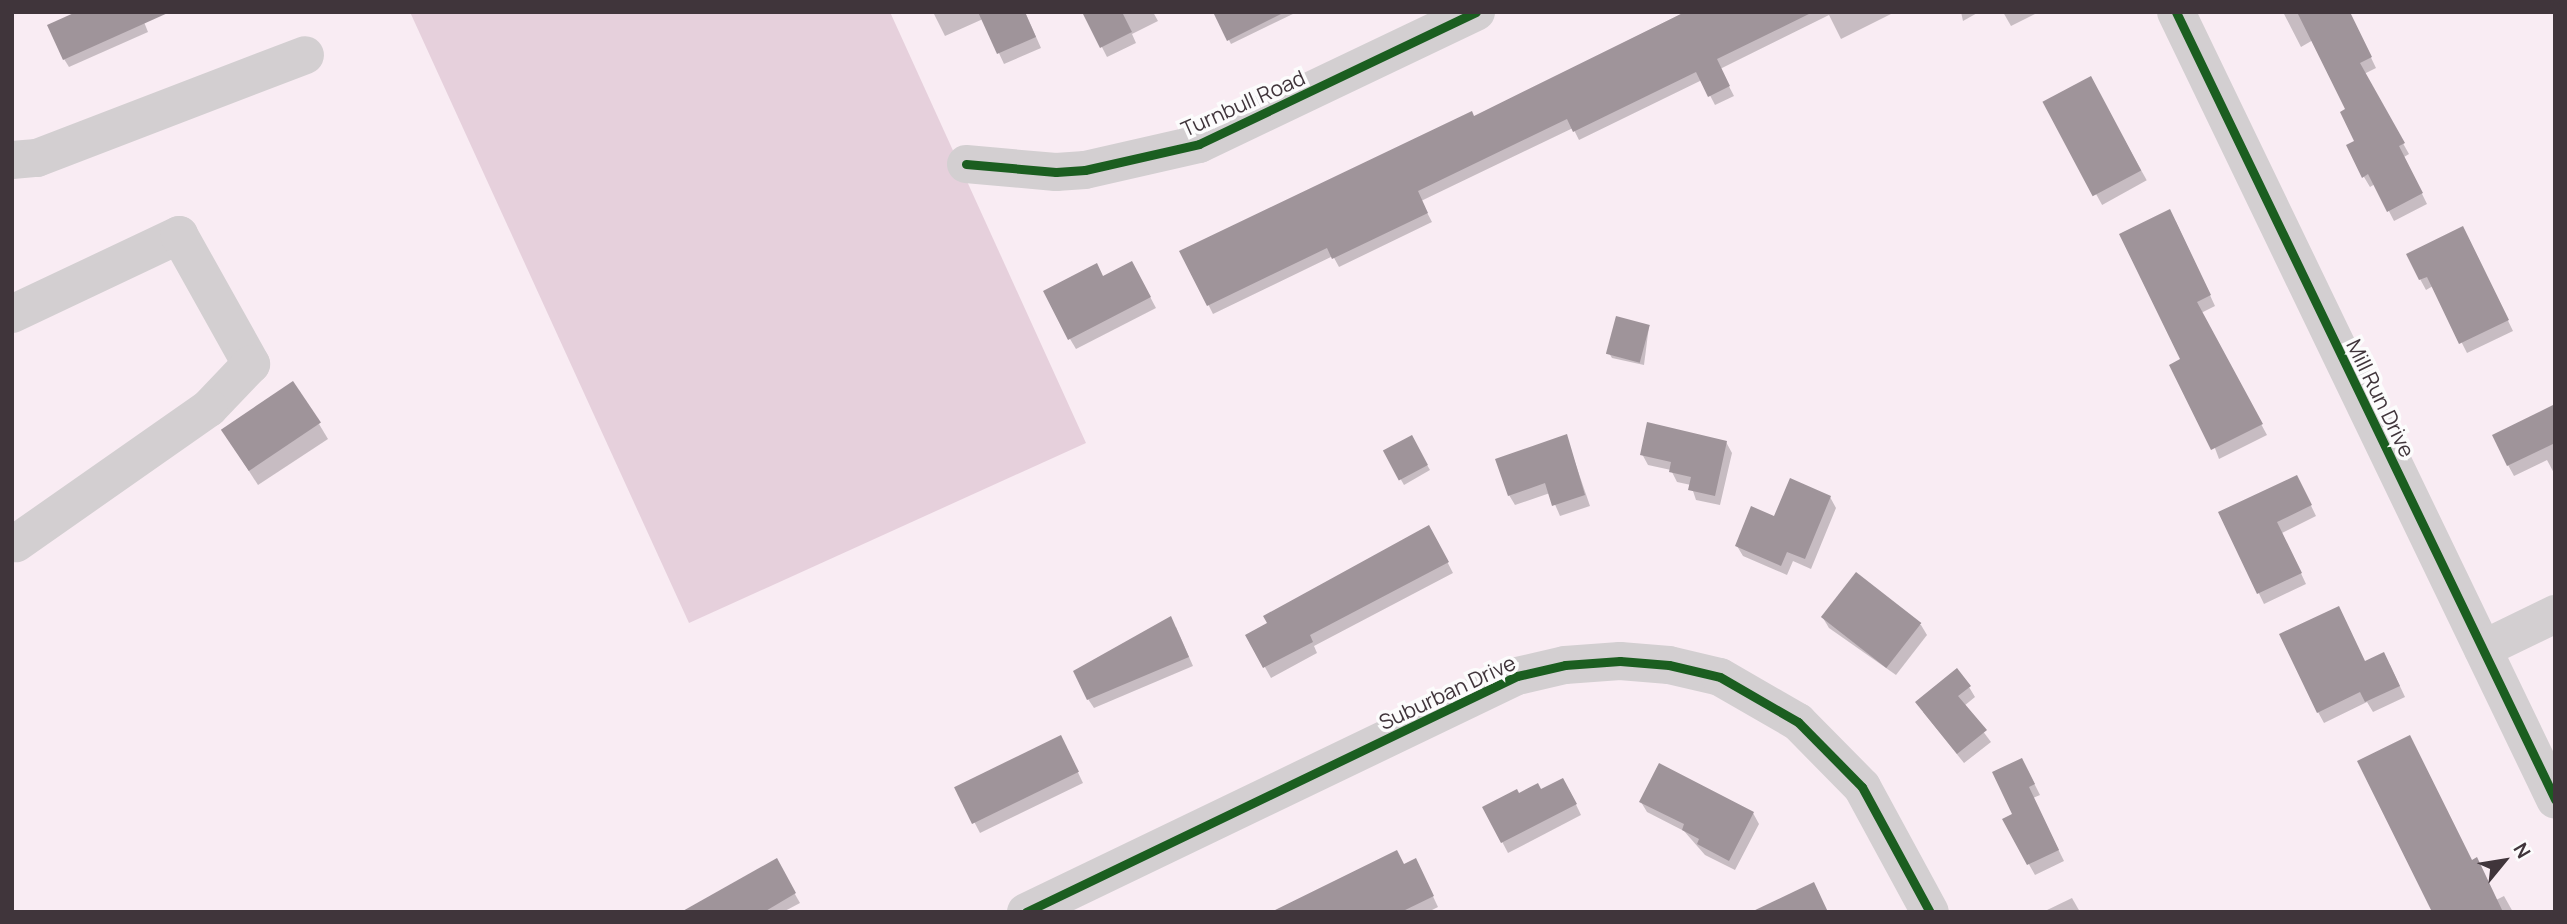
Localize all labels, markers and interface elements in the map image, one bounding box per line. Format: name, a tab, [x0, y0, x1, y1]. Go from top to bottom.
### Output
street label: Turnbull Road	[1177, 65, 1309, 141]
street label: Mill Run Drive	[2342, 335, 2420, 461]
street label: Suburban Drive	[1375, 649, 1519, 735]
north arrow	[2469, 826, 2539, 896]
text: N	[2508, 838, 2537, 863]

